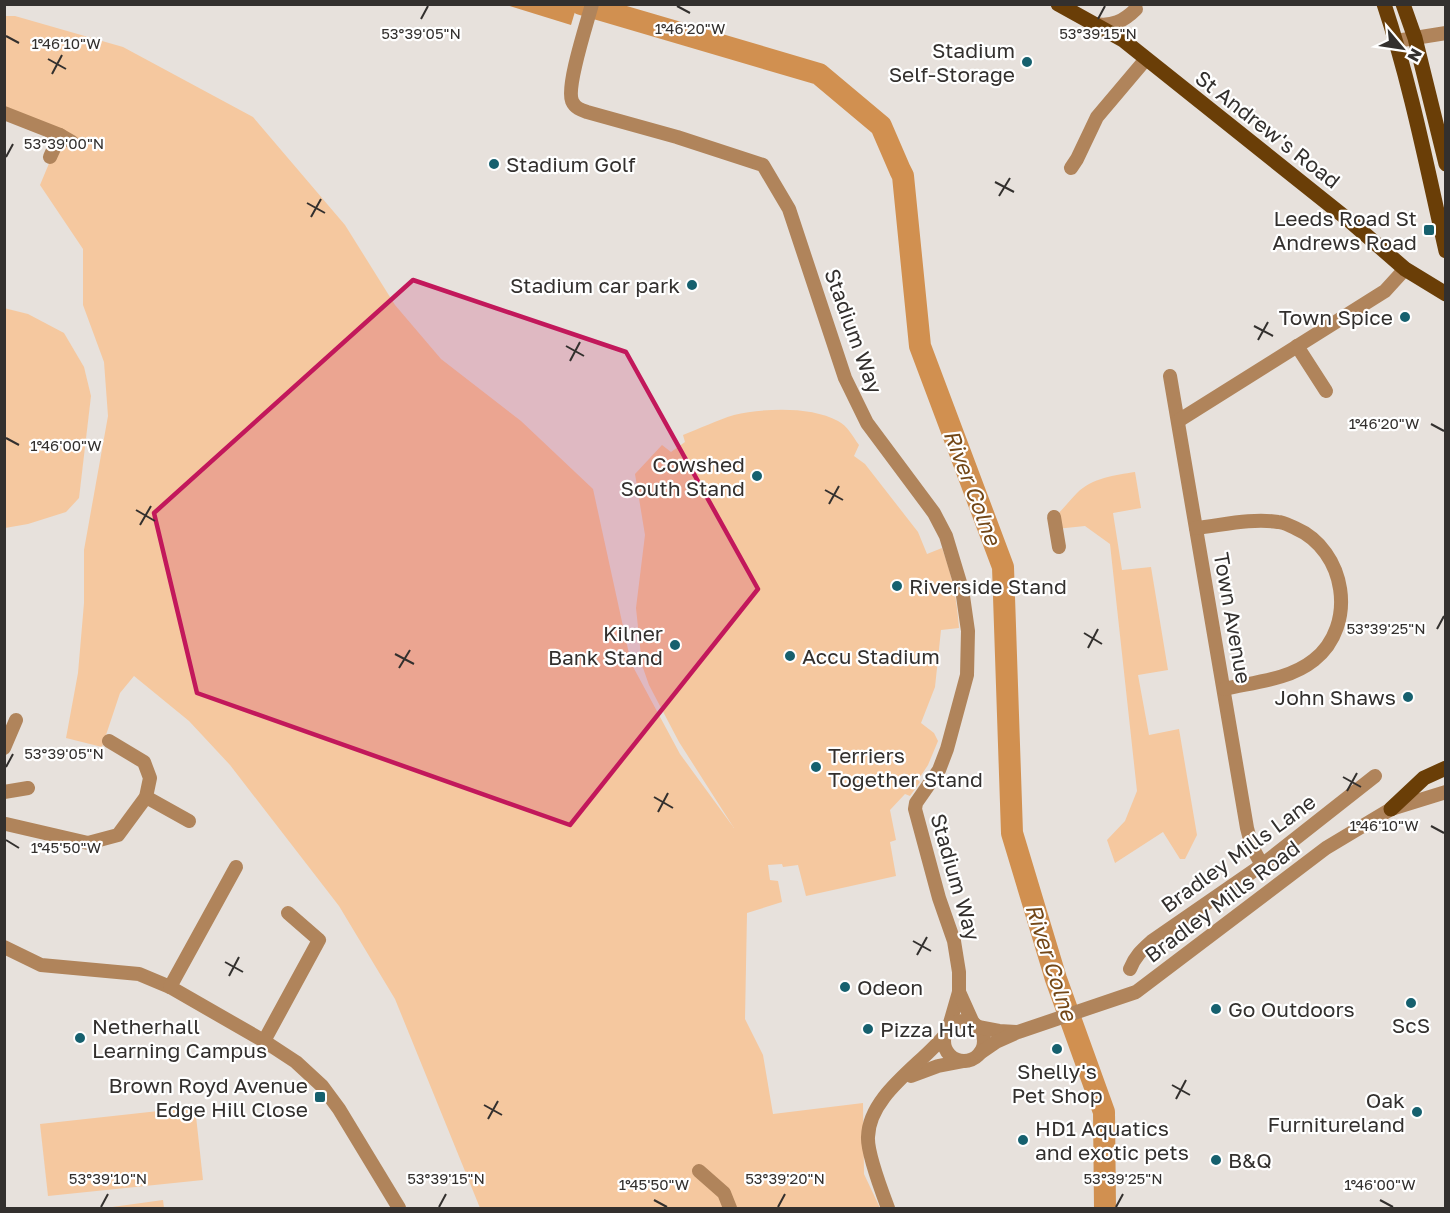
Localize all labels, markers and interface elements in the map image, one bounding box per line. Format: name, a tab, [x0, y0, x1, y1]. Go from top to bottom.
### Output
north arrow	[1372, 18, 1432, 78]
text: 1°46'20"W	[655, 19, 725, 37]
text: 53°39'05"N	[381, 24, 461, 42]
text: 53°39'15"N	[1059, 24, 1137, 42]
text: 1°46'10"W	[31, 34, 101, 52]
place label: Stadium Self-Storage	[889, 37, 1015, 87]
text: N	[1403, 45, 1427, 65]
marker: Stadium Self-Storage	[1020, 55, 1034, 69]
street label: St Andrew's Road	[1190, 64, 1346, 194]
text: 53°39'00"N	[24, 134, 104, 152]
place label: Stadium Golf	[506, 151, 636, 177]
marker: Stadium Golf	[487, 157, 501, 171]
place label: Leeds Road St Andrews Road	[1272, 205, 1417, 255]
marker: Leeds Road St Andrews Road	[1422, 223, 1436, 237]
street label: Stadium Way	[819, 265, 889, 397]
place label: Stadium car park	[510, 272, 680, 298]
marker: Stadium car park	[685, 278, 699, 292]
place label: Town Spice	[1279, 304, 1393, 330]
marker: Town Spice	[1398, 310, 1412, 324]
text: 1°46'20"W	[1349, 414, 1419, 432]
water label: River Colne	[939, 426, 1008, 550]
text: 1°46'00"W	[30, 436, 102, 454]
place label: Cowshed South Stand	[621, 451, 745, 501]
marker: Cowshed South Stand	[750, 469, 764, 483]
street label: Town Avenue	[1209, 550, 1257, 686]
place label: Riverside Stand	[909, 573, 1067, 599]
marker: Riverside Stand	[890, 579, 904, 593]
text: 53°39'25"N	[1346, 619, 1426, 637]
place label: Kilner Bank Stand	[548, 620, 663, 670]
marker: Kilner Bank Stand	[668, 638, 682, 652]
place label: Accu Stadium	[802, 643, 940, 669]
marker: Accu Stadium	[783, 649, 797, 663]
place label: John Shaws	[1275, 684, 1396, 710]
marker: John Shaws	[1401, 690, 1415, 704]
place label: Terriers Together Stand	[828, 742, 983, 792]
text: 53°39'05"N	[24, 744, 104, 762]
marker: Terriers Together Stand	[809, 760, 823, 774]
street label: Bradley Mills Lane	[1156, 788, 1320, 918]
street label: Stadium Way	[925, 810, 987, 944]
text: 1°46'10"W	[1349, 816, 1419, 834]
street label: Bradley Mills Road	[1139, 834, 1305, 968]
text: 1°45'50"W	[31, 838, 101, 856]
water label: River Colne	[1020, 900, 1084, 1026]
place label: Odeon	[857, 974, 923, 1000]
marker: Odeon	[838, 980, 852, 994]
place label: Go Outdoors	[1228, 996, 1355, 1022]
marker: ScS	[1404, 996, 1418, 1010]
marker: Go Outdoors	[1209, 1002, 1223, 1016]
place label: ScS	[1392, 1012, 1430, 1038]
place label: Netherhall Learning Campus	[92, 1013, 267, 1063]
place label: Pizza Hut	[880, 1016, 975, 1042]
marker: Pizza Hut	[861, 1022, 875, 1036]
marker: Netherhall Learning Campus	[73, 1031, 87, 1045]
marker: Shelly's Pet Shop	[1050, 1042, 1064, 1056]
place label: Shelly's Pet Shop	[1011, 1058, 1103, 1108]
place label: Brown Royd Avenue Edge Hill Close	[109, 1072, 308, 1122]
place label: Oak Furnitureland	[1267, 1087, 1405, 1137]
marker: Brown Royd Avenue Edge Hill Close	[313, 1090, 327, 1104]
marker: Oak Furnitureland	[1410, 1105, 1424, 1119]
place label: HD1 Aquatics and exotic pets	[1035, 1115, 1189, 1165]
marker: HD1 Aquatics and exotic pets	[1016, 1133, 1030, 1147]
place label: B&Q	[1228, 1147, 1272, 1173]
marker: B&Q	[1209, 1153, 1223, 1167]
text: 53°39'10"N	[69, 1169, 147, 1187]
text: 53°39'15"N	[407, 1169, 485, 1187]
text: 53°39'20"N	[745, 1169, 825, 1187]
text: 53°39'25"N	[1083, 1169, 1163, 1187]
text: 1°45'50"W	[619, 1175, 689, 1193]
text: 1°46'00"W	[1344, 1175, 1416, 1193]

